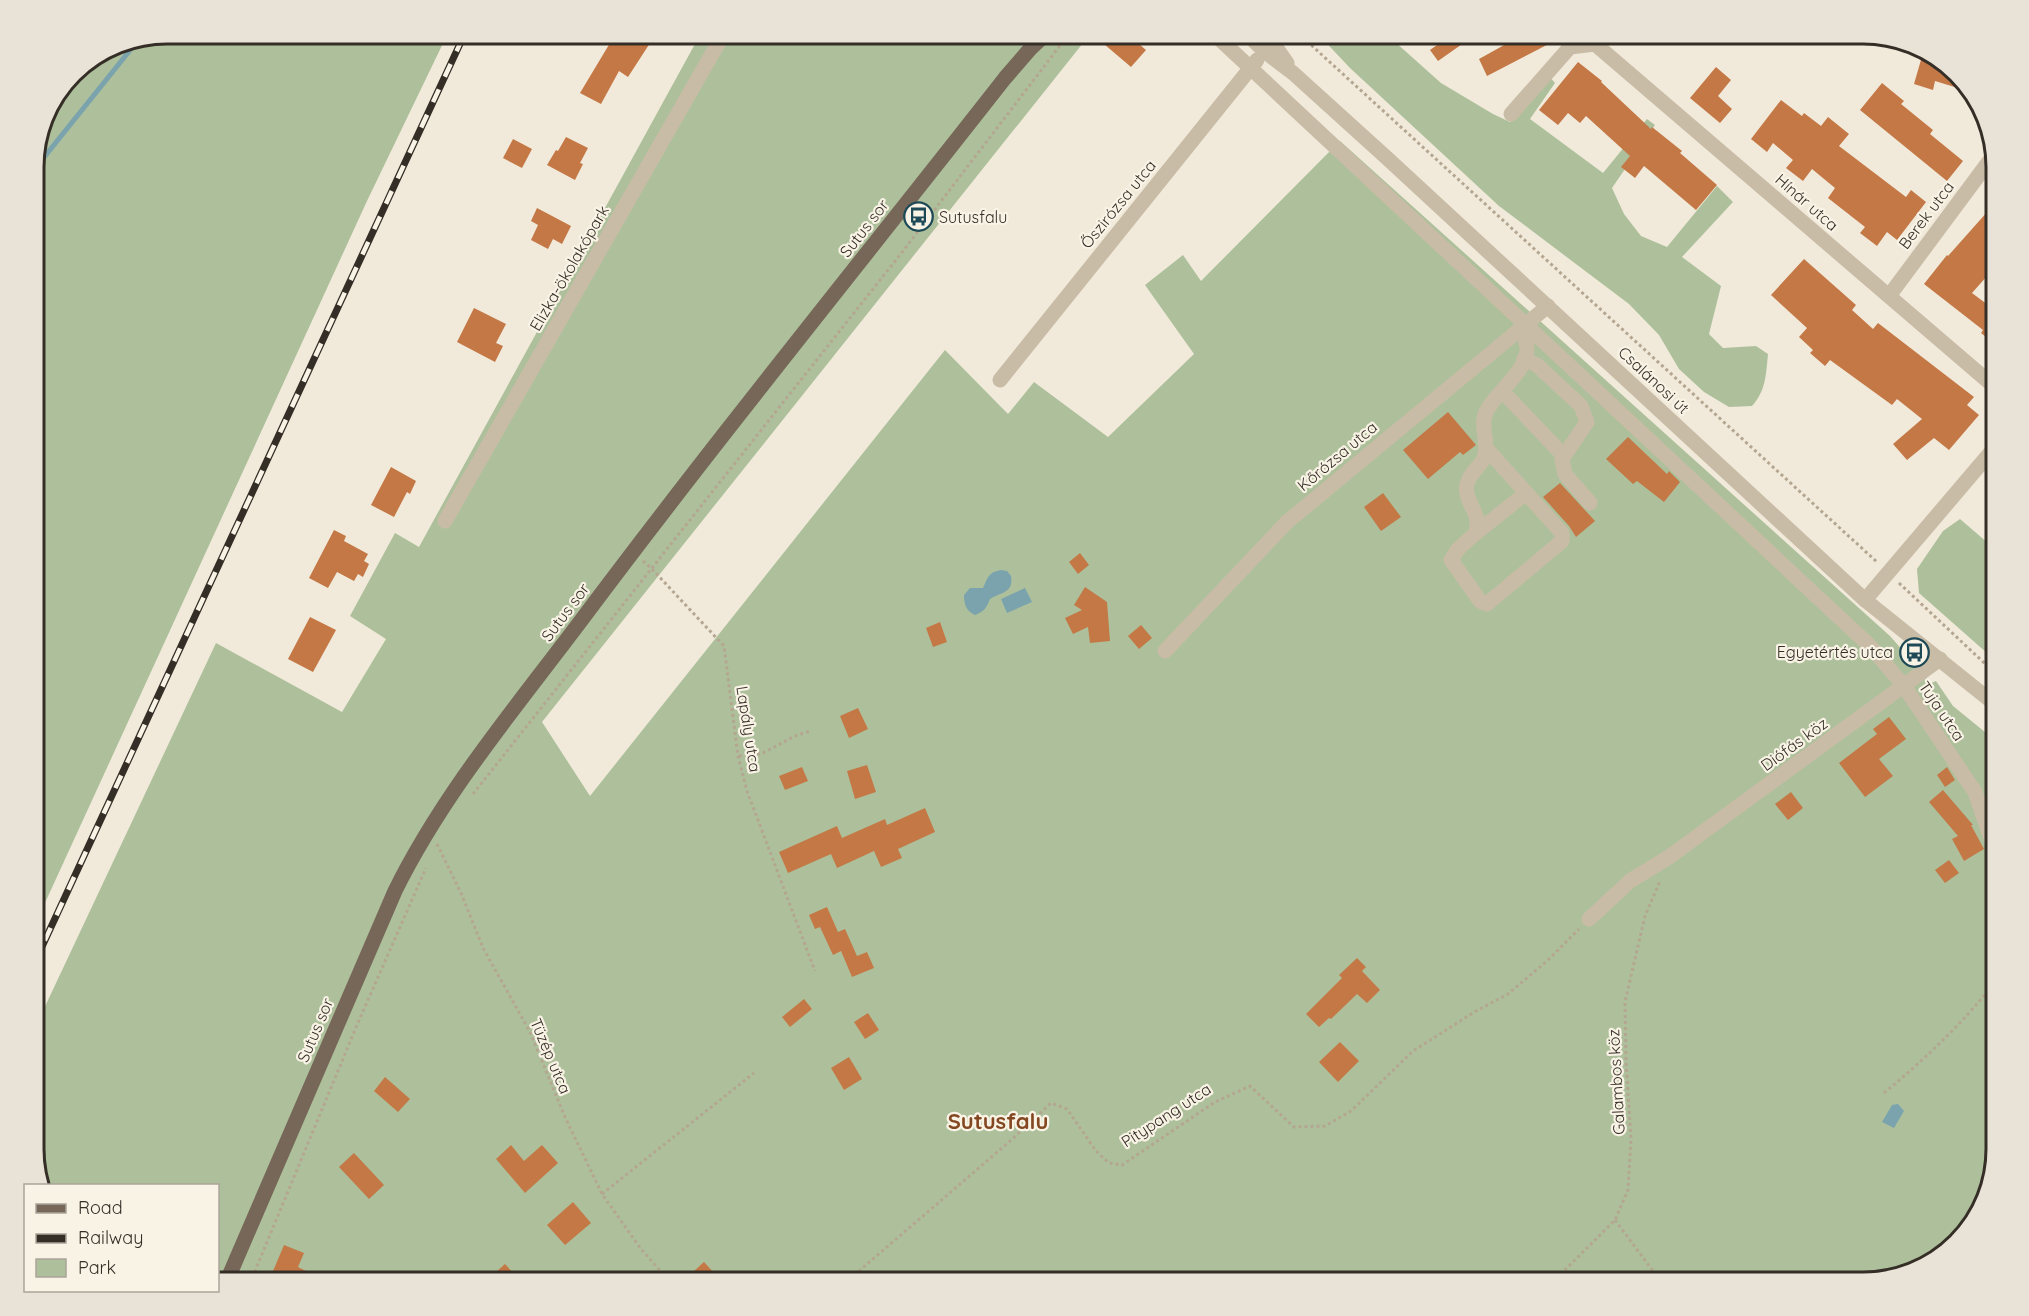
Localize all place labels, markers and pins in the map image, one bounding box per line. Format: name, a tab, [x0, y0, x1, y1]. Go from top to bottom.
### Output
bus stop icon: Sutusfalu	[902, 201, 934, 233]
place label: Sutusfalu	[939, 207, 1007, 227]
bus stop icon: Egyetértés utca	[1898, 636, 1930, 668]
place label: Egyetértés utca	[1777, 642, 1893, 662]

